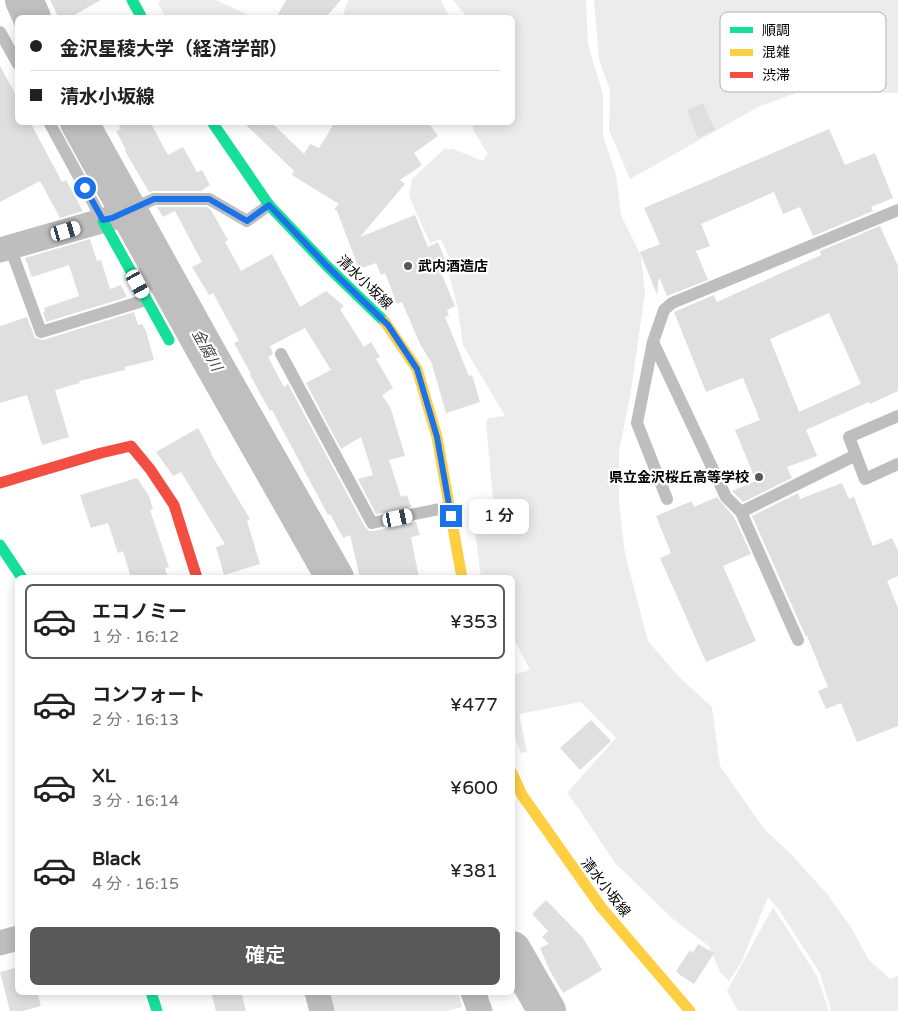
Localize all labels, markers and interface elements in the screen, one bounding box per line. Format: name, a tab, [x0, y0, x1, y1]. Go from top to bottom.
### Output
legend	[720, 12, 886, 92]
text: 順調	[762, 22, 790, 39]
text: 金沢星稜大学（経済学部）	[60, 38, 288, 60]
text: 混雑	[762, 44, 790, 61]
text: 渋滞	[762, 67, 790, 84]
text: 清水小坂線	[60, 86, 155, 108]
route start	[74, 177, 96, 199]
car	[49, 220, 82, 242]
street label: 清水小坂線	[334, 252, 396, 313]
place label: 武内酒造店	[418, 258, 488, 275]
marker: 武内酒造店	[402, 260, 414, 272]
car	[124, 267, 151, 301]
water label: 金腐川	[188, 326, 227, 376]
place label: 県立金沢桜丘高等学校	[609, 469, 749, 486]
marker: 県立金沢桜丘高等学校	[753, 471, 765, 483]
callout: 1 分	[468, 498, 528, 534]
route end	[440, 505, 462, 527]
text: 1 分	[484, 506, 514, 526]
car	[381, 508, 414, 528]
icon: car	[32, 599, 77, 644]
text: エコノミー	[92, 601, 187, 623]
text: ¥353	[450, 611, 498, 633]
text: 1 分 · 16:12	[92, 627, 179, 647]
icon: car	[32, 682, 77, 727]
text: コンフォート	[92, 684, 205, 706]
text: ¥477	[450, 694, 498, 716]
text: 2 分 · 16:13	[92, 710, 179, 730]
icon: car	[32, 765, 77, 810]
text: XL	[92, 765, 116, 787]
text: ¥600	[450, 777, 498, 799]
text: 3 分 · 16:14	[92, 791, 179, 811]
icon: car	[32, 848, 77, 893]
text: Black	[92, 848, 141, 870]
street label: 清水小坂線	[577, 854, 634, 920]
text: ¥381	[450, 860, 498, 882]
text: 4 分 · 16:15	[92, 874, 179, 894]
button: 確定	[30, 927, 500, 985]

